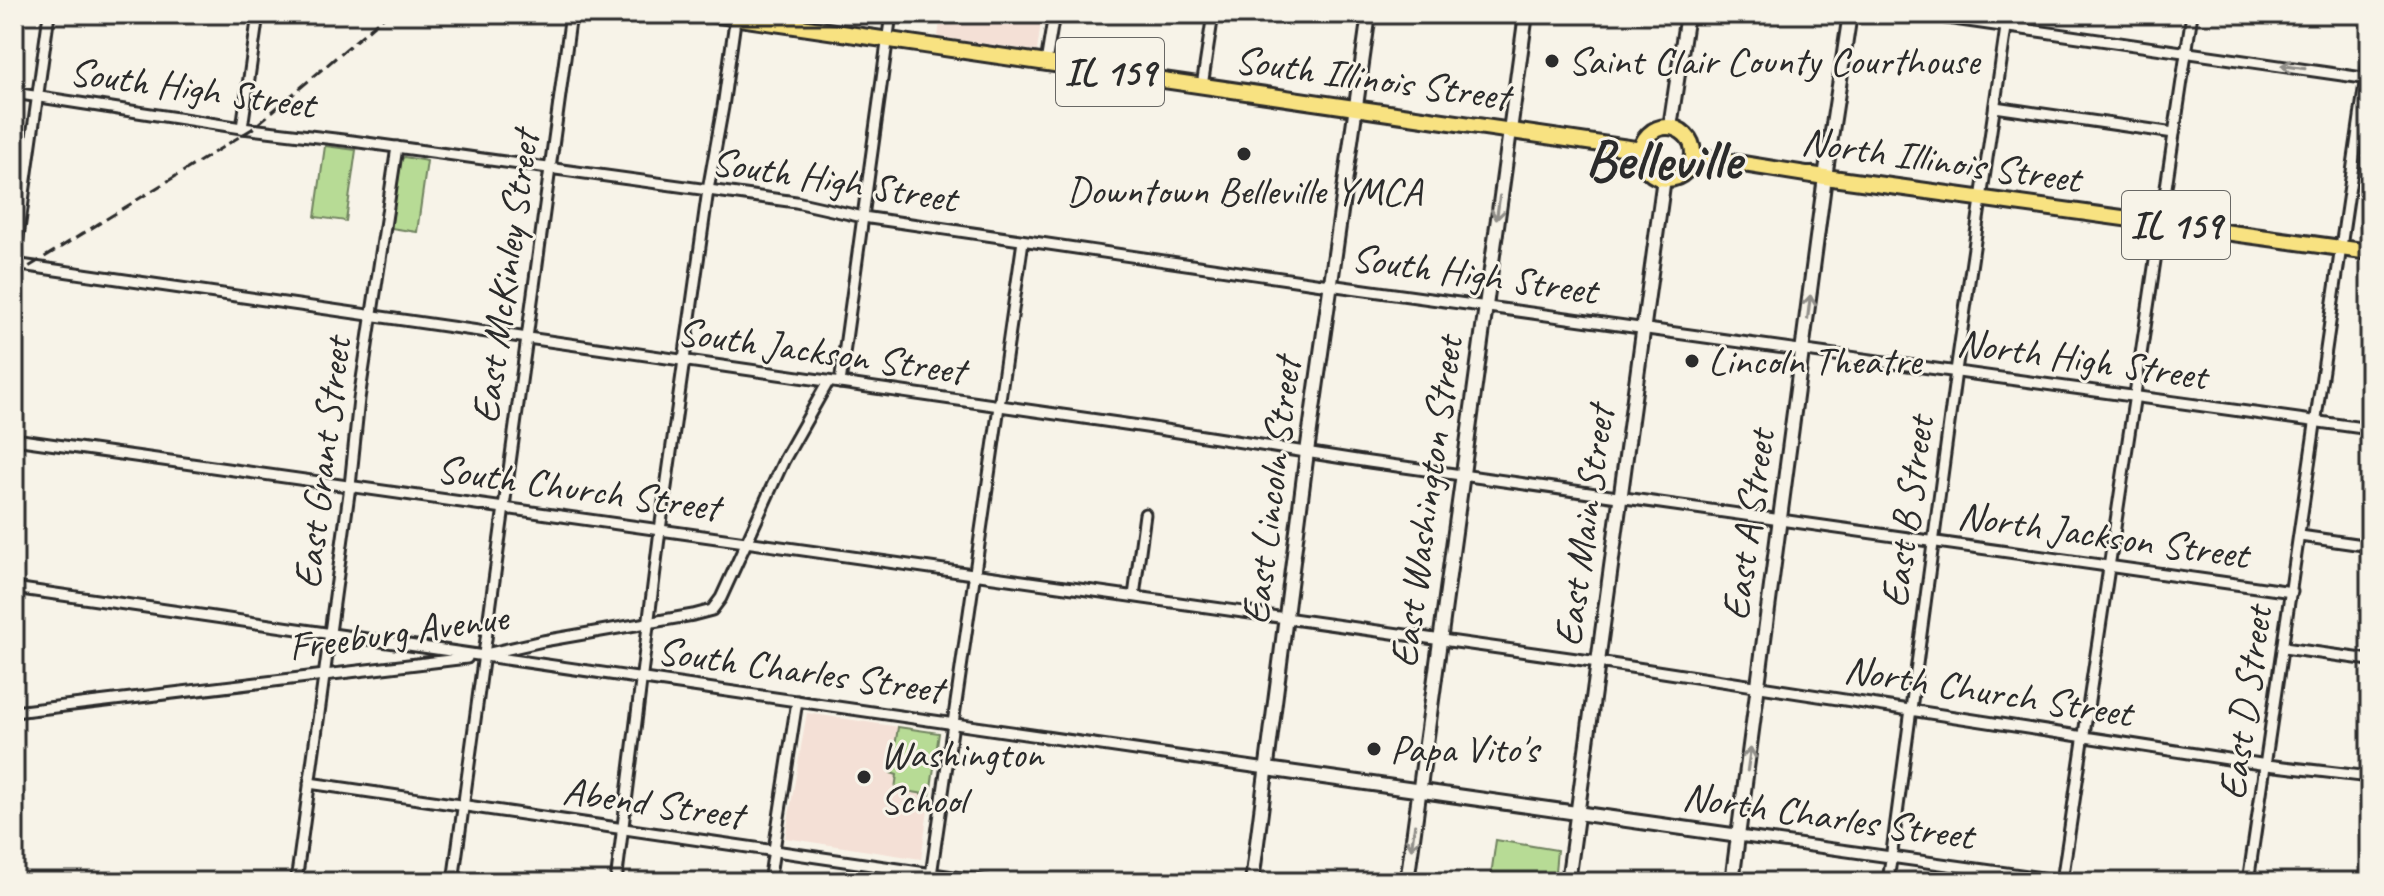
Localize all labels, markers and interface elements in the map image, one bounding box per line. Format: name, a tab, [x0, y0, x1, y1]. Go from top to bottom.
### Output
street label: South Illinois Street	[1232, 34, 1518, 123]
place label: Saint Clair County Courthouse	[1568, 36, 1982, 86]
road number: IL 159	[1056, 38, 1164, 106]
street label: South High Street	[66, 46, 322, 130]
marker: Saint Clair County Courthouse	[1543, 52, 1561, 70]
one-way arrow	[2281, 59, 2306, 74]
street label: North Illinois Street	[1799, 116, 2087, 205]
street label: East McKinley Street	[460, 122, 551, 426]
district label: Belleville	[1585, 125, 1746, 196]
street label: South High Street	[708, 136, 964, 225]
marker: Downtown Belleville YMCA	[1235, 145, 1253, 163]
place label: Downtown Belleville YMCA	[1066, 166, 1424, 216]
road number: IL 159	[2122, 191, 2230, 259]
one-way arrow	[1491, 194, 1506, 221]
street label: South High Street	[1348, 232, 1604, 316]
one-way arrow	[1802, 295, 1817, 320]
street label: South Jackson Street	[674, 306, 974, 397]
street label: North High Street	[1954, 317, 2214, 402]
street label: East Washington Street	[1378, 330, 1474, 670]
street label: East Grant Street	[282, 331, 363, 591]
place label: Lincoln Theatre	[1708, 336, 1924, 386]
street label: East Lincoln Street	[1230, 349, 1313, 627]
marker: Lincoln Theatre	[1683, 352, 1701, 370]
street label: East Main Street	[1542, 397, 1626, 649]
street label: East B Street	[1869, 410, 1946, 611]
street label: East A Street	[1710, 423, 1787, 623]
street label: South Church Street	[434, 443, 728, 533]
street label: North Jackson Street	[1955, 490, 2255, 581]
street label: Freeburg Avenue	[285, 591, 514, 672]
street label: East D Street	[2207, 600, 2284, 803]
street label: South Charles Street	[654, 625, 952, 716]
street label: North Church Street	[1841, 644, 2139, 739]
place label: Papa Vito's	[1390, 724, 1541, 774]
place label: Washington School	[880, 729, 1045, 825]
marker: Papa Vito's	[1365, 740, 1383, 758]
one-way arrow	[1742, 747, 1757, 772]
street label: Abend Street	[560, 766, 752, 841]
marker: Washington School	[855, 768, 873, 786]
street label: North Charles Street	[1680, 771, 1980, 862]
one-way arrow	[1405, 824, 1420, 849]

